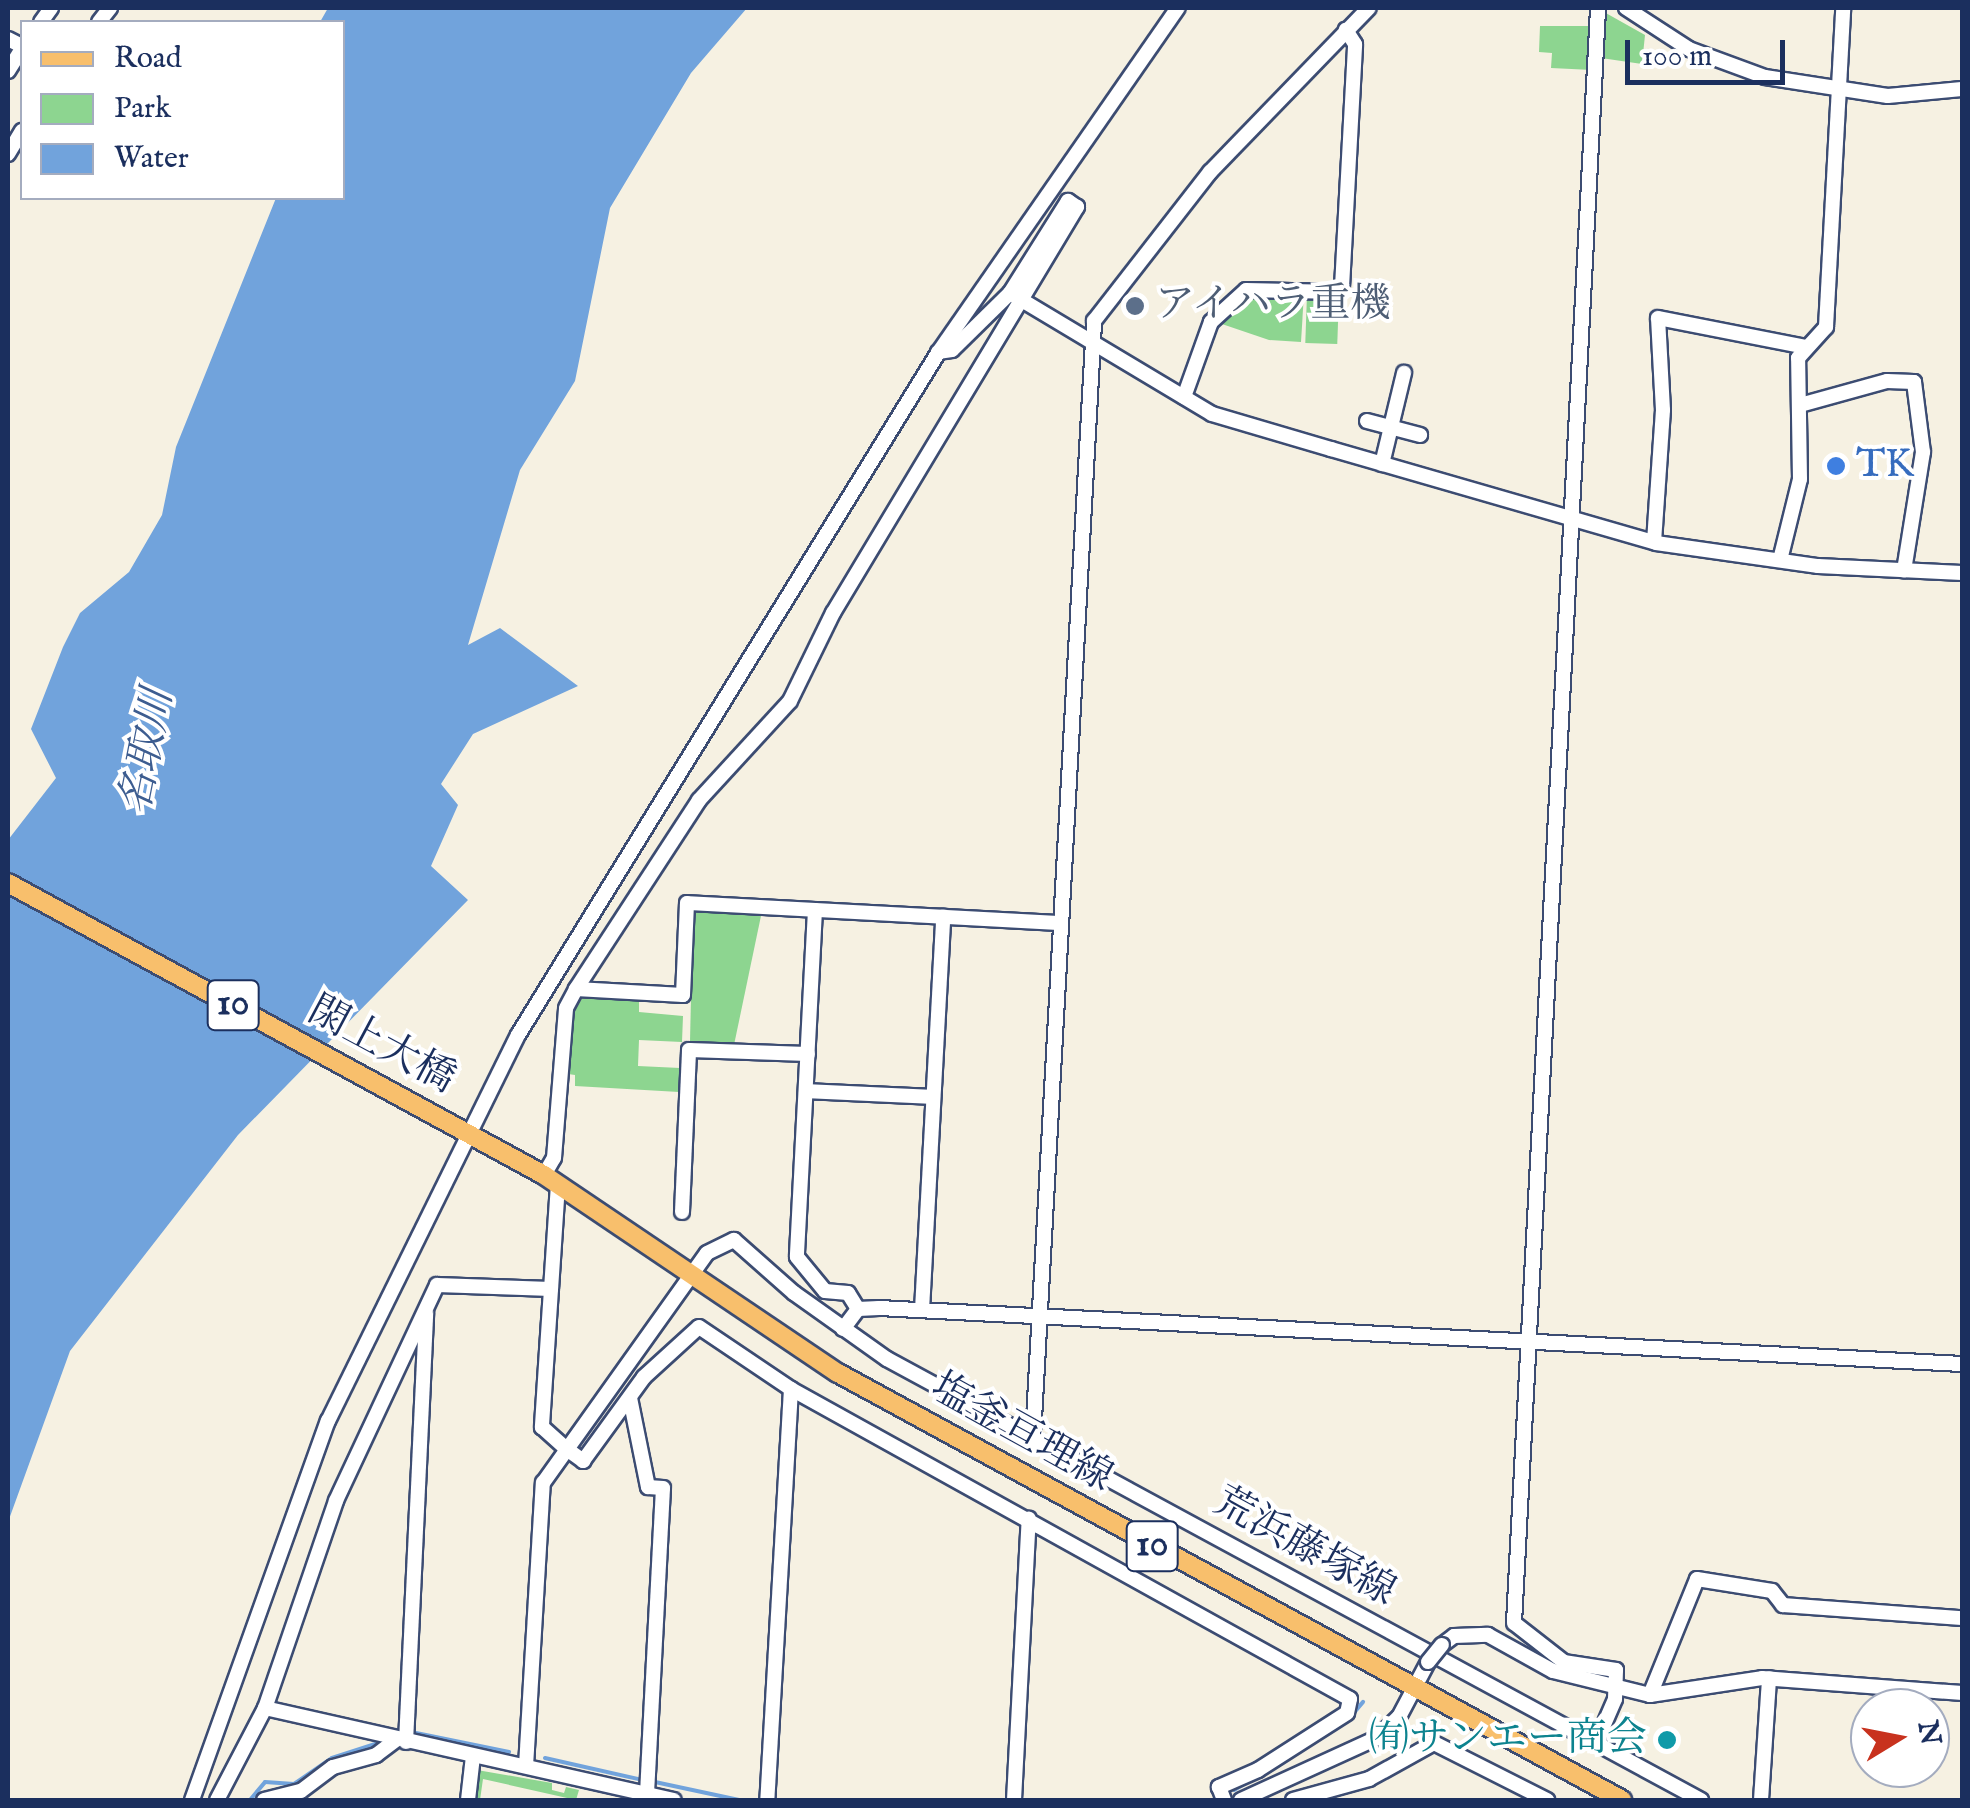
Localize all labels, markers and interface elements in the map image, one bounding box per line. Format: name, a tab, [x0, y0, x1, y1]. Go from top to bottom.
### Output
legend	[20, 20, 345, 200]
scale bar	[1630, 20, 1790, 82]
text: 100 m	[1642, 38, 1712, 76]
text: Road	[114, 40, 182, 78]
text: Park	[114, 90, 171, 128]
text: Water	[114, 140, 189, 178]
place label: アイハラ重機	[1155, 282, 1395, 330]
marker: アイハラ重機	[1124, 295, 1146, 317]
place label: TK	[1856, 442, 1914, 490]
marker: TK	[1825, 455, 1847, 477]
water label: 名取川	[111, 685, 185, 819]
road number: 10	[206, 972, 260, 1038]
street label: 閖上大橋	[299, 987, 463, 1105]
street label: 塩釜亘理線	[922, 1365, 1120, 1503]
street label: 荒浜藤塚線	[1205, 1479, 1403, 1617]
road number: 10	[1124, 1513, 1180, 1579]
north arrow	[1850, 1688, 1950, 1788]
place label: ㈲サンエー商会	[1367, 1716, 1647, 1764]
text: N	[1909, 1718, 1947, 1748]
marker: ㈲サンエー商会	[1656, 1729, 1678, 1751]

